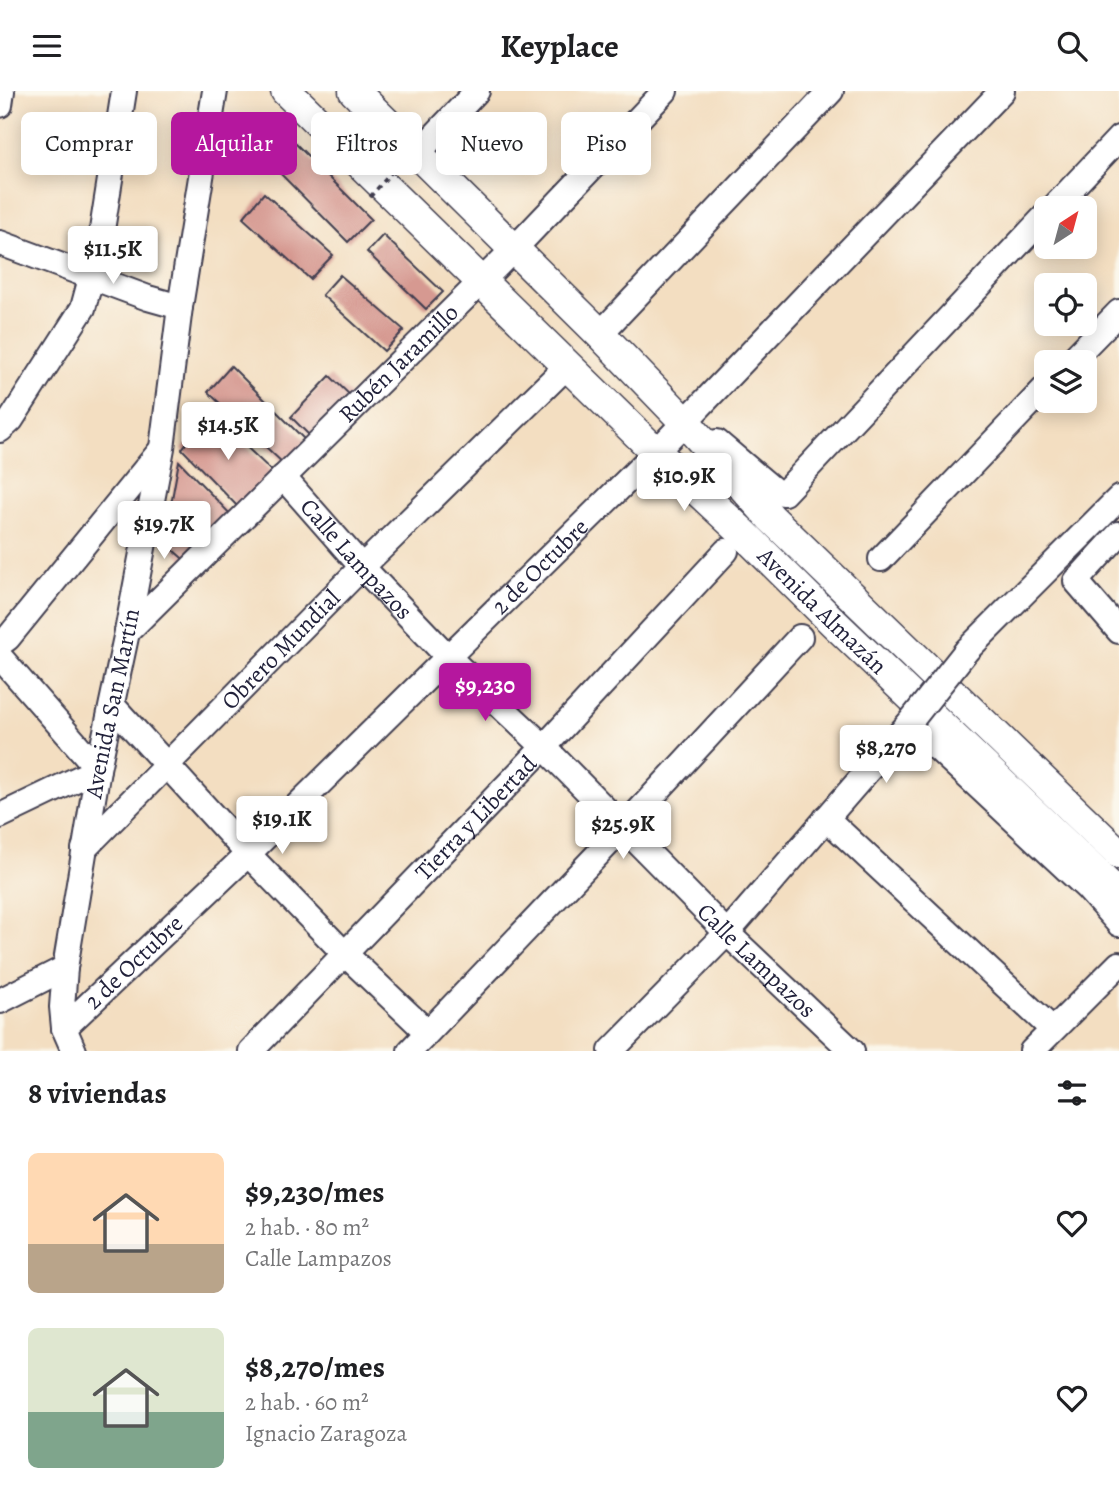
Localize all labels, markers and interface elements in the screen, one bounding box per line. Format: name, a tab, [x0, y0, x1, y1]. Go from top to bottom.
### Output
text: Keyplace	[500, 24, 619, 68]
icon: menu	[28, 27, 66, 65]
icon: search	[1053, 27, 1091, 65]
chip: Comprar	[21, 112, 157, 175]
chip: Alquilar	[171, 112, 297, 175]
chip: Filtros	[311, 112, 422, 175]
chip: Nuevo	[436, 112, 547, 175]
chip: Piso	[561, 112, 651, 175]
north arrow	[1034, 196, 1097, 259]
map controls	[1034, 196, 1097, 413]
pin: $11.5K	[56, 227, 170, 286]
text: $11.5K	[84, 233, 142, 264]
button: locate	[1034, 273, 1097, 336]
street label: Rubén Jaramillo	[332, 297, 465, 430]
button: layers	[1034, 350, 1097, 413]
pin: $14.5K	[171, 403, 285, 462]
text: $14.5K	[197, 409, 259, 440]
pin: $10.9K	[627, 453, 741, 513]
text: $10.9K	[653, 460, 715, 491]
street label: Calle Lampazos	[293, 491, 420, 626]
pin: $19.7K	[107, 501, 221, 561]
text: $19.7K	[134, 508, 194, 539]
street label: 2 de Octubre	[484, 511, 595, 621]
street label: Avenida Almazán	[750, 540, 894, 681]
street label: Obrero Mundial	[214, 582, 347, 717]
street label: Avenida San Martín	[77, 606, 147, 802]
pin: $9,230	[428, 663, 542, 723]
text: $9,230	[455, 670, 515, 701]
pin: $8,270	[829, 725, 943, 785]
text: $8,270	[856, 732, 916, 763]
street label: Tierra y Libertad	[408, 748, 544, 887]
pin: $19.1K	[225, 797, 339, 856]
pin: $25.9K	[566, 801, 680, 861]
text: $19.1K	[252, 803, 312, 834]
text: $25.9K	[591, 808, 655, 839]
street label: Calle Lampazos	[690, 896, 823, 1025]
street label: 2 de Octubre	[78, 908, 190, 1016]
text: 8 viviendas	[28, 1073, 167, 1113]
icon: filters	[1053, 1074, 1091, 1112]
text: $9,230/mes	[245, 1172, 385, 1212]
icon: home	[84, 1181, 168, 1265]
icon: heart	[1053, 1204, 1091, 1242]
text: 2 hab. · 80 m²	[245, 1212, 369, 1243]
text: Calle Lampazos	[245, 1243, 392, 1274]
text: $8,270/mes	[245, 1347, 385, 1387]
icon: home	[84, 1356, 168, 1440]
icon: heart	[1053, 1379, 1091, 1417]
text: 2 hab. · 60 m²	[245, 1387, 369, 1418]
text: Ignacio Zaragoza	[245, 1418, 407, 1449]

